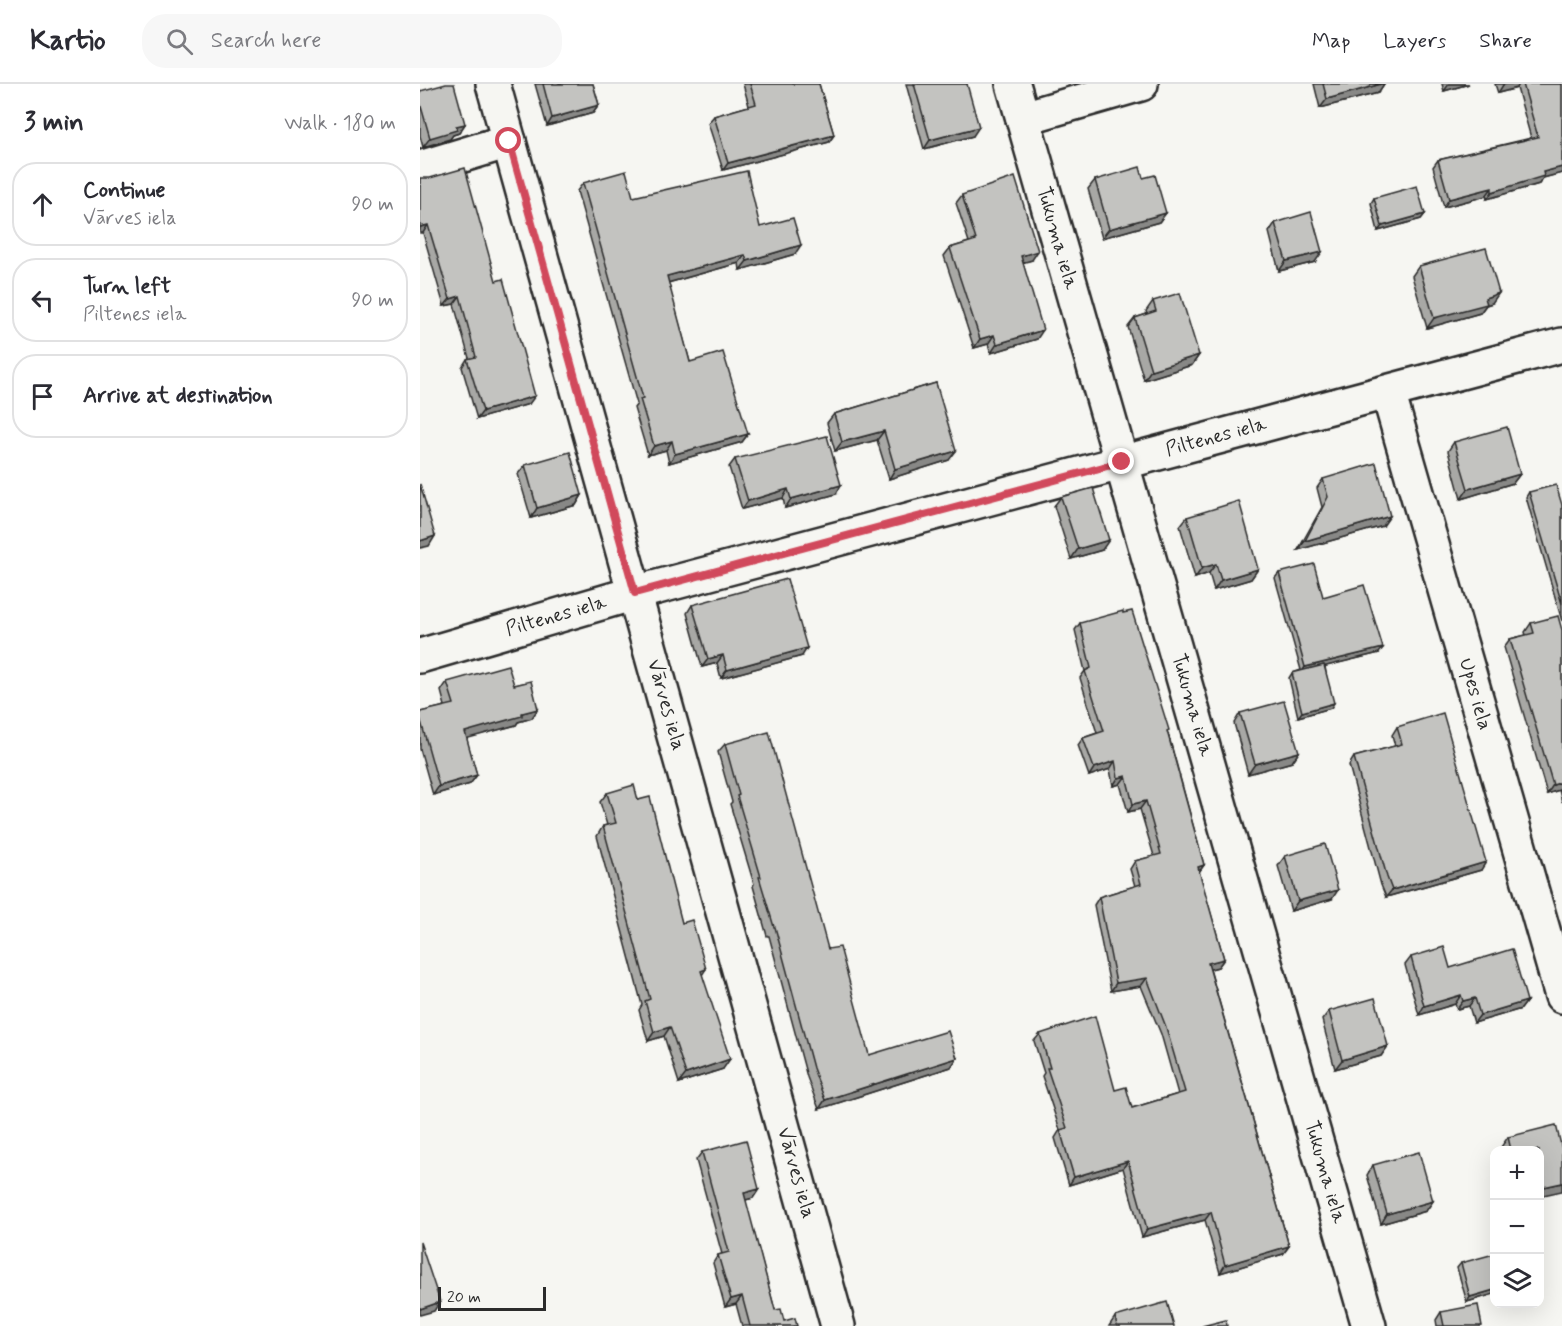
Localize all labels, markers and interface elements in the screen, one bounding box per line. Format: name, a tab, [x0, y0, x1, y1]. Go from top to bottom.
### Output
search box	[142, 14, 562, 68]
text: Kartio	[30, 23, 106, 60]
icon: search	[163, 25, 196, 58]
text: Search here	[211, 27, 322, 55]
text: Map	[1312, 27, 1350, 55]
text: Layers	[1383, 27, 1446, 55]
text: Share	[1479, 27, 1532, 55]
text: 3 min	[24, 106, 84, 140]
text: Walk · 180 m	[284, 110, 396, 137]
route start	[495, 127, 521, 153]
text: Continue	[83, 177, 165, 205]
street label: Tukuma iela	[1029, 183, 1085, 293]
icon: ahead	[26, 188, 59, 221]
text: 90 m	[351, 191, 394, 218]
text: Vārves iela	[83, 205, 176, 232]
text: Turn left	[83, 273, 171, 301]
icon: left	[26, 284, 59, 317]
text: 90 m	[351, 287, 394, 314]
text: Piltenes iela	[83, 301, 186, 328]
icon: arrive	[26, 380, 59, 413]
text: Arrive at destination	[83, 382, 273, 410]
street label: Piltenes iela	[1163, 410, 1270, 463]
route end	[1108, 448, 1134, 474]
street label: Piltenes iela	[503, 588, 610, 643]
street label: Tukuma iela	[1164, 650, 1220, 760]
street label: Upes iela	[1452, 655, 1498, 733]
street label: Vārves iela	[640, 656, 692, 754]
street label: Tukuma iela	[1297, 1117, 1353, 1227]
street label: Vārves iela	[770, 1124, 822, 1222]
map controls	[1490, 1146, 1544, 1308]
button: +	[1490, 1146, 1544, 1200]
button: −	[1490, 1200, 1544, 1254]
button: layers	[1490, 1254, 1544, 1308]
scale bar	[438, 1284, 546, 1312]
text: 20 m	[447, 1287, 481, 1308]

